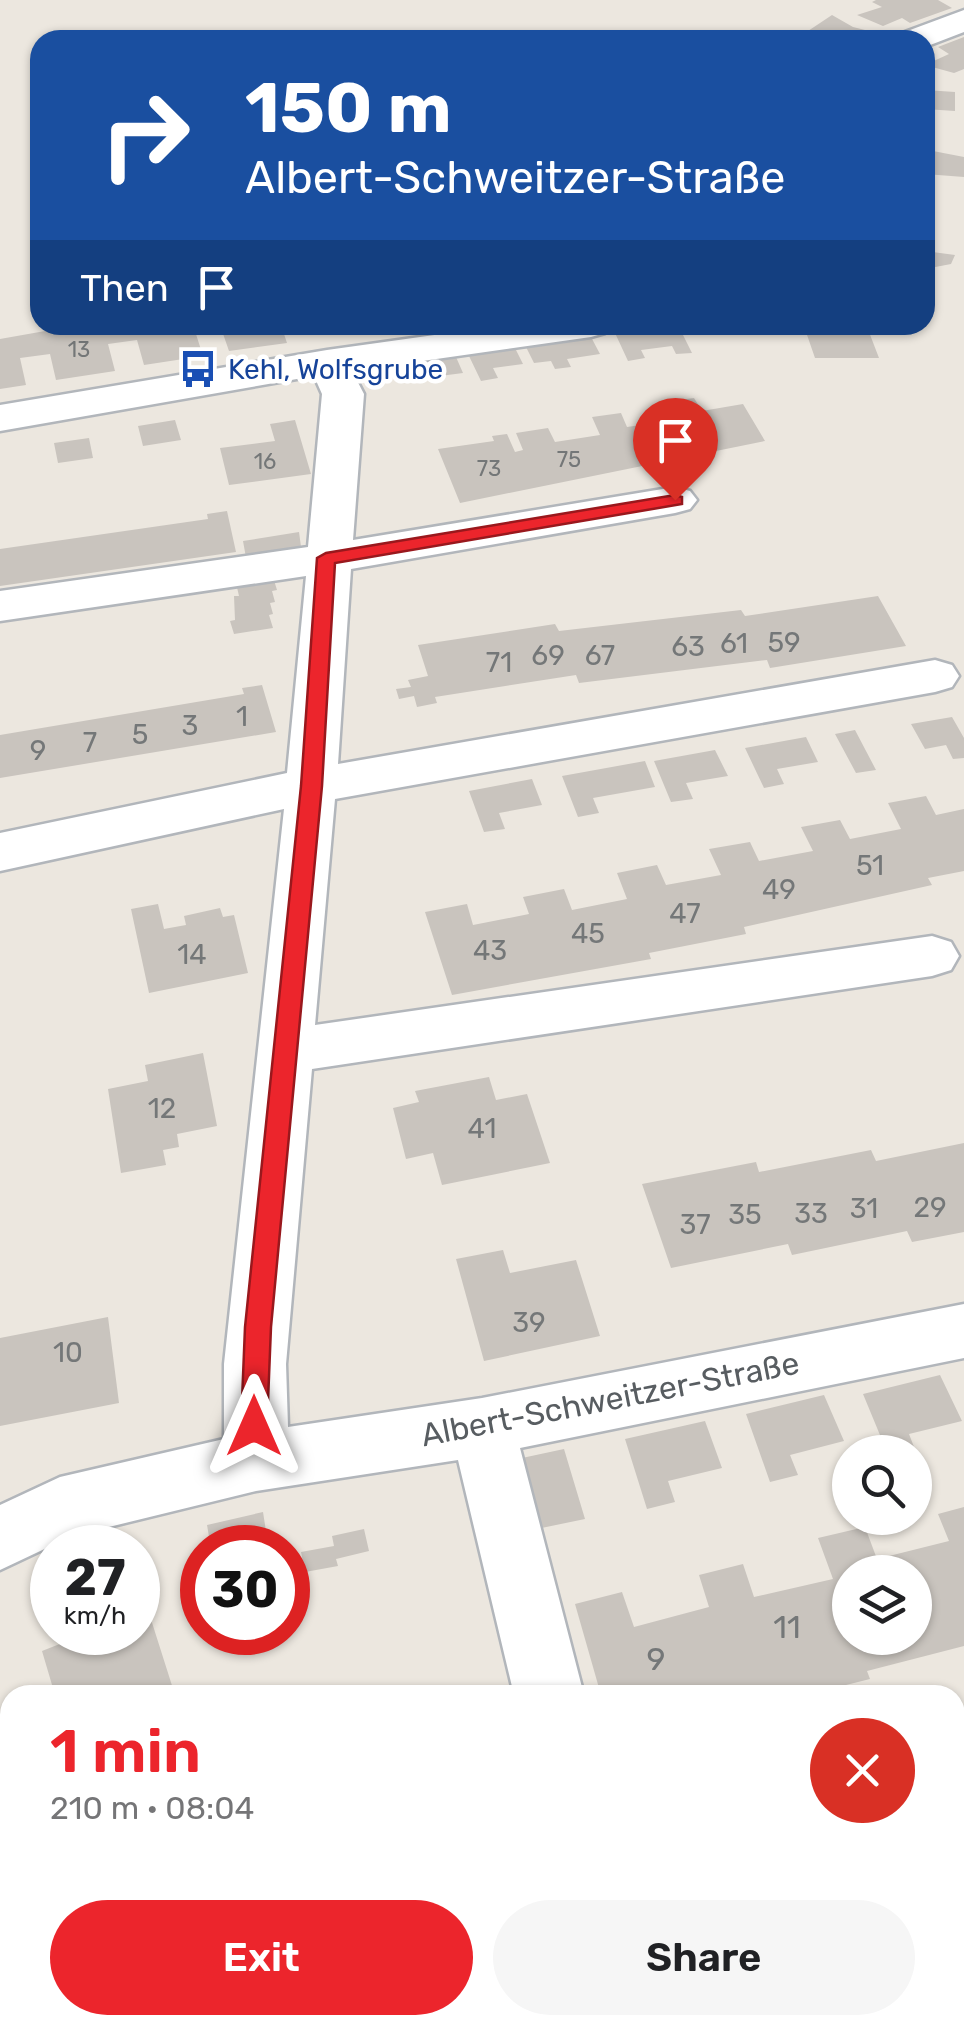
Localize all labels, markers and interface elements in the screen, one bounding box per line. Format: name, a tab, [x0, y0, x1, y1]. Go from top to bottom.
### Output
text: 150 m	[245, 67, 452, 150]
icon: right	[80, 70, 210, 200]
text: Albert-Schweitzer-Straße	[245, 151, 785, 204]
icon: arrive	[189, 260, 244, 315]
text: Then	[80, 265, 169, 311]
house number: 13	[68, 336, 90, 363]
bus stop icon: Kehl, Wolfsgrube	[177, 348, 219, 390]
place label: Kehl, Wolfsgrube	[228, 353, 443, 386]
pin	[633, 398, 718, 501]
icon: arrive	[648, 413, 703, 468]
house number: 75	[557, 446, 581, 473]
house number: 16	[254, 448, 276, 475]
house number: 73	[477, 455, 501, 482]
house number: 59	[767, 626, 801, 659]
house number: 61	[720, 627, 748, 660]
house number: 63	[671, 630, 705, 663]
house number: 69	[531, 639, 565, 672]
house number: 67	[585, 639, 615, 672]
house number: 71	[486, 646, 512, 679]
house number: 1	[236, 700, 248, 733]
house number: 3	[182, 709, 198, 742]
house number: 5	[132, 718, 148, 751]
house number: 7	[83, 726, 97, 759]
house number: 9	[30, 734, 46, 767]
house number: 51	[856, 849, 884, 882]
house number: 49	[762, 873, 796, 906]
house number: 47	[669, 897, 701, 930]
house number: 45	[571, 917, 605, 950]
house number: 43	[473, 934, 507, 967]
house number: 14	[177, 938, 207, 971]
house number: 12	[148, 1092, 176, 1125]
house number: 41	[468, 1112, 496, 1145]
house number: 29	[913, 1191, 947, 1224]
house number: 31	[850, 1192, 878, 1225]
house number: 33	[794, 1197, 828, 1230]
house number: 35	[728, 1198, 762, 1231]
house number: 37	[679, 1208, 711, 1241]
house number: 39	[512, 1306, 546, 1339]
house number: 10	[53, 1336, 83, 1369]
street label: Albert-Schweitzer-Straße	[418, 1344, 802, 1454]
position arrow	[202, 1374, 306, 1478]
map controls	[832, 1435, 932, 1655]
button: search	[832, 1435, 932, 1535]
speed limit sign: 30	[180, 1525, 310, 1655]
text: 27	[64, 1548, 126, 1608]
button: layers	[832, 1555, 932, 1655]
text: km/h	[64, 1601, 126, 1630]
house number: 11	[773, 1608, 801, 1646]
house number: 9	[647, 1640, 665, 1678]
text: 1 min	[50, 1716, 201, 1787]
button: close	[810, 1718, 915, 1823]
text: 210 m · 08:04	[50, 1789, 254, 1827]
button: Exit	[50, 1900, 473, 2015]
button: Share	[493, 1900, 915, 2015]

